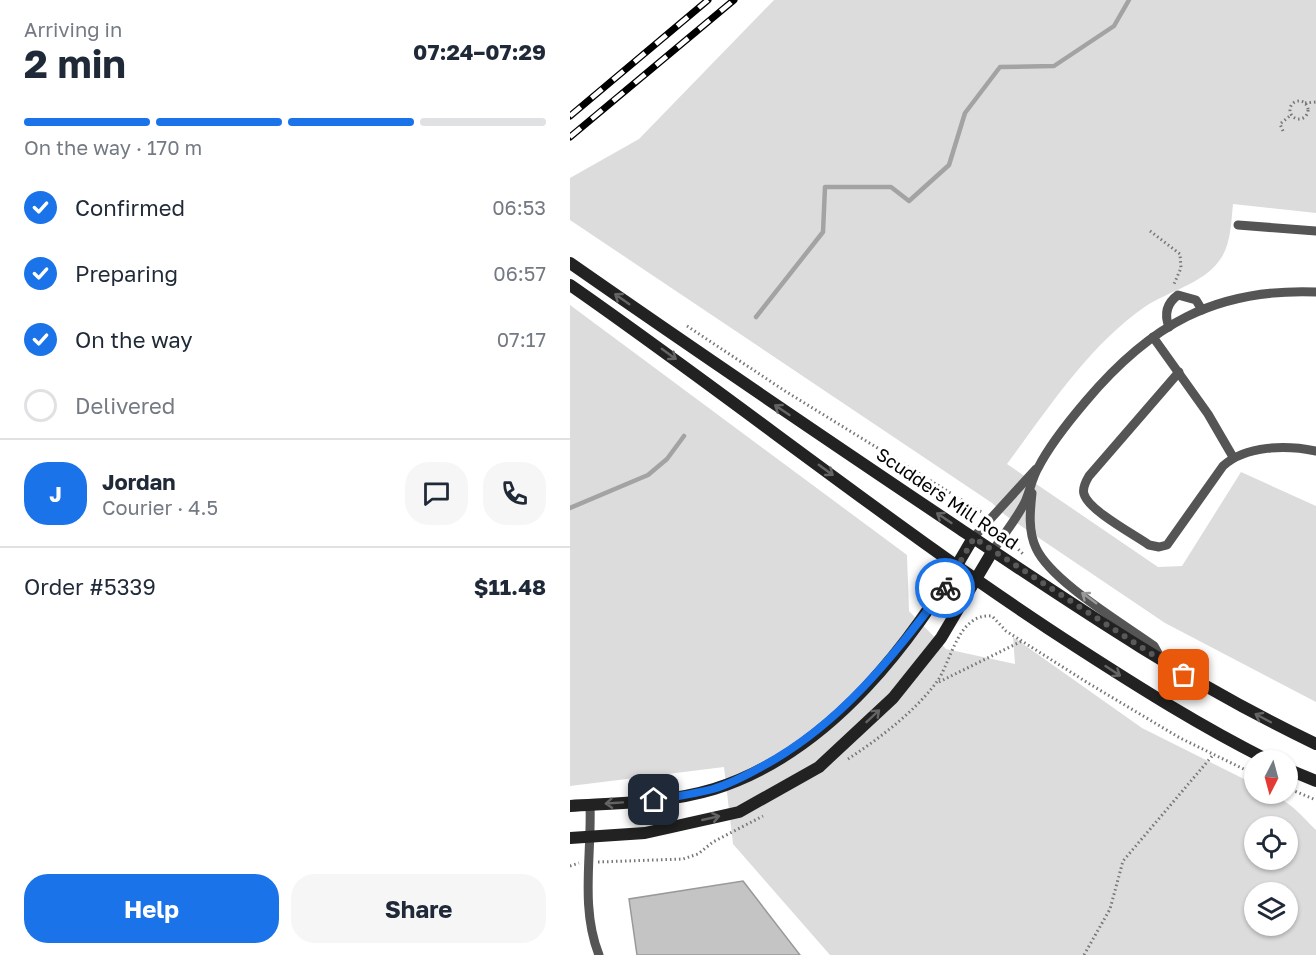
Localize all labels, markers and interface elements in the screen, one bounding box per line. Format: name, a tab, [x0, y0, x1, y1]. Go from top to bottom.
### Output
text: Arriving in	[24, 17, 122, 41]
text: 07:24–07:29	[413, 38, 546, 65]
text: 2 min	[24, 40, 126, 87]
text: On the way · 170 m	[24, 135, 202, 159]
icon: check	[24, 191, 57, 224]
text: Confirmed	[75, 194, 185, 221]
text: 06:53	[492, 195, 546, 219]
icon: check	[24, 257, 57, 290]
text: Preparing	[75, 260, 178, 287]
text: 06:57	[493, 261, 546, 285]
one-way arrow	[614, 293, 631, 305]
icon: check	[24, 323, 57, 356]
text: On the way	[75, 326, 193, 353]
text: 07:17	[497, 327, 546, 351]
one-way arrow	[661, 348, 677, 361]
text: Delivered	[75, 392, 175, 419]
one-way arrow	[775, 404, 791, 416]
street label: Scudders Mill Road	[872, 443, 1023, 554]
button: chat	[405, 462, 468, 525]
button: phone	[483, 462, 546, 525]
one-way arrow	[818, 464, 834, 476]
text: Jordan	[102, 468, 176, 495]
text: J	[49, 480, 62, 507]
text: Courier · 4.5	[102, 495, 218, 519]
one-way arrow	[936, 512, 953, 525]
courier	[915, 558, 975, 618]
icon: bike	[929, 572, 962, 605]
text: Order #5339	[24, 573, 156, 600]
text: $11.48	[474, 573, 546, 600]
one-way arrow	[1081, 592, 1097, 605]
pin	[1158, 649, 1209, 700]
icon: bag	[1167, 658, 1200, 691]
one-way arrow	[1105, 664, 1122, 677]
one-way arrow	[865, 709, 880, 723]
one-way arrow	[1255, 712, 1273, 724]
north arrow	[1244, 750, 1298, 804]
map controls	[1244, 750, 1298, 936]
pin	[628, 774, 679, 825]
icon: home	[637, 783, 670, 816]
one-way arrow	[605, 798, 625, 809]
one-way arrow	[701, 812, 720, 824]
button: locate	[1244, 816, 1298, 870]
button: Help	[24, 874, 279, 943]
button: Share	[291, 874, 546, 943]
button: layers	[1244, 882, 1298, 936]

